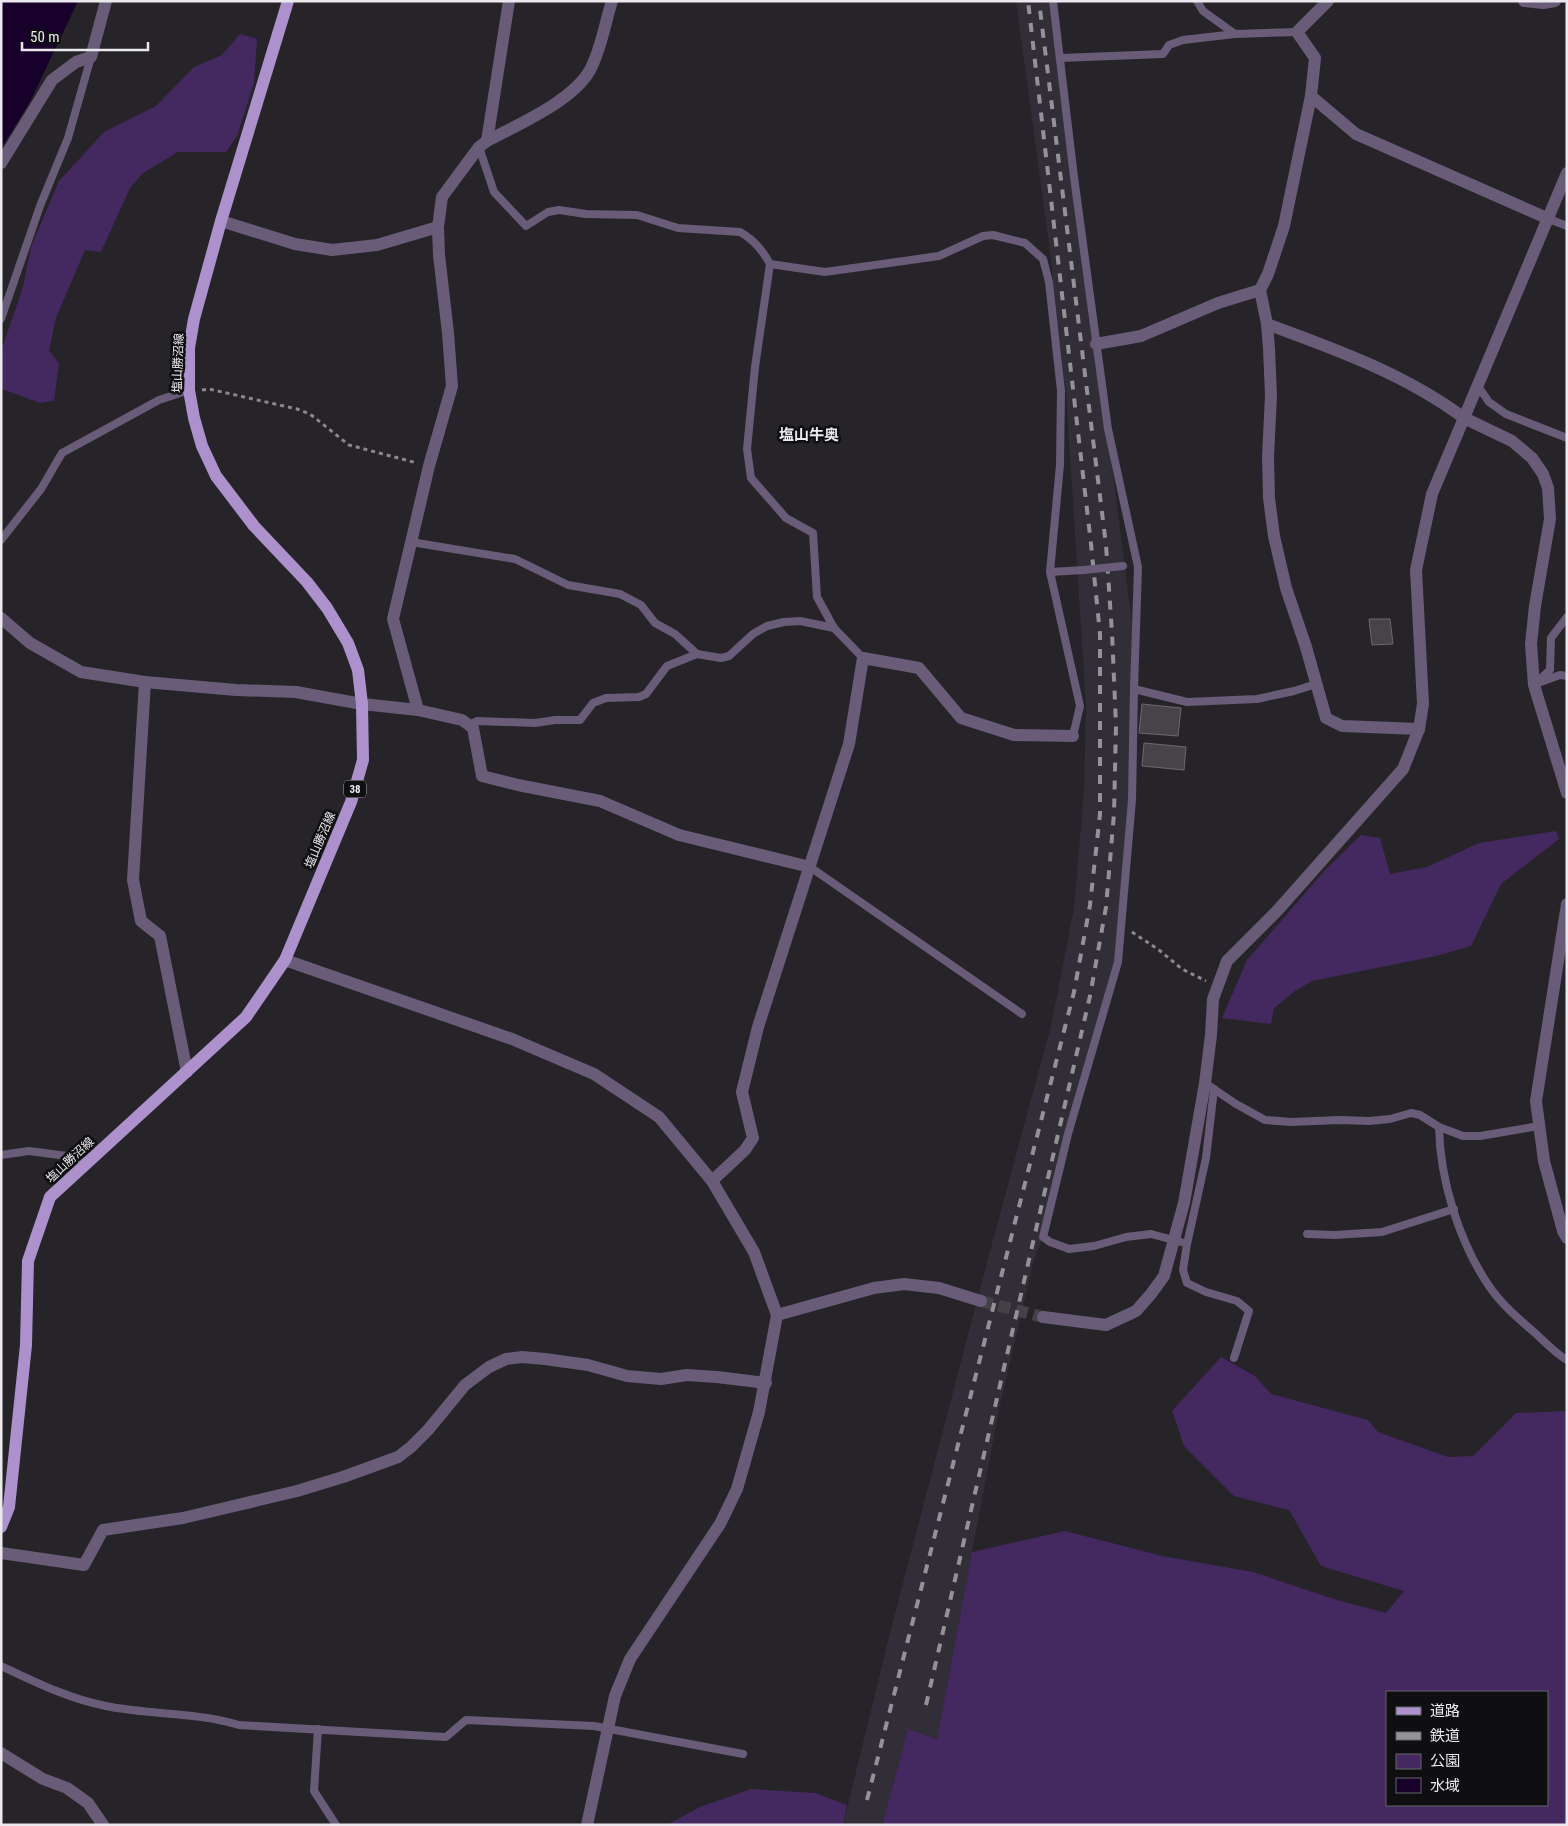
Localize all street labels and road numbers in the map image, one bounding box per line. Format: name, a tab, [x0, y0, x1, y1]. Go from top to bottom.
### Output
street label: 塩山勝沼線	[170, 333, 186, 393]
road number: 38	[344, 781, 366, 798]
street label: 塩山勝沼線	[302, 810, 338, 870]
street label: 塩山勝沼線	[43, 1134, 97, 1186]

